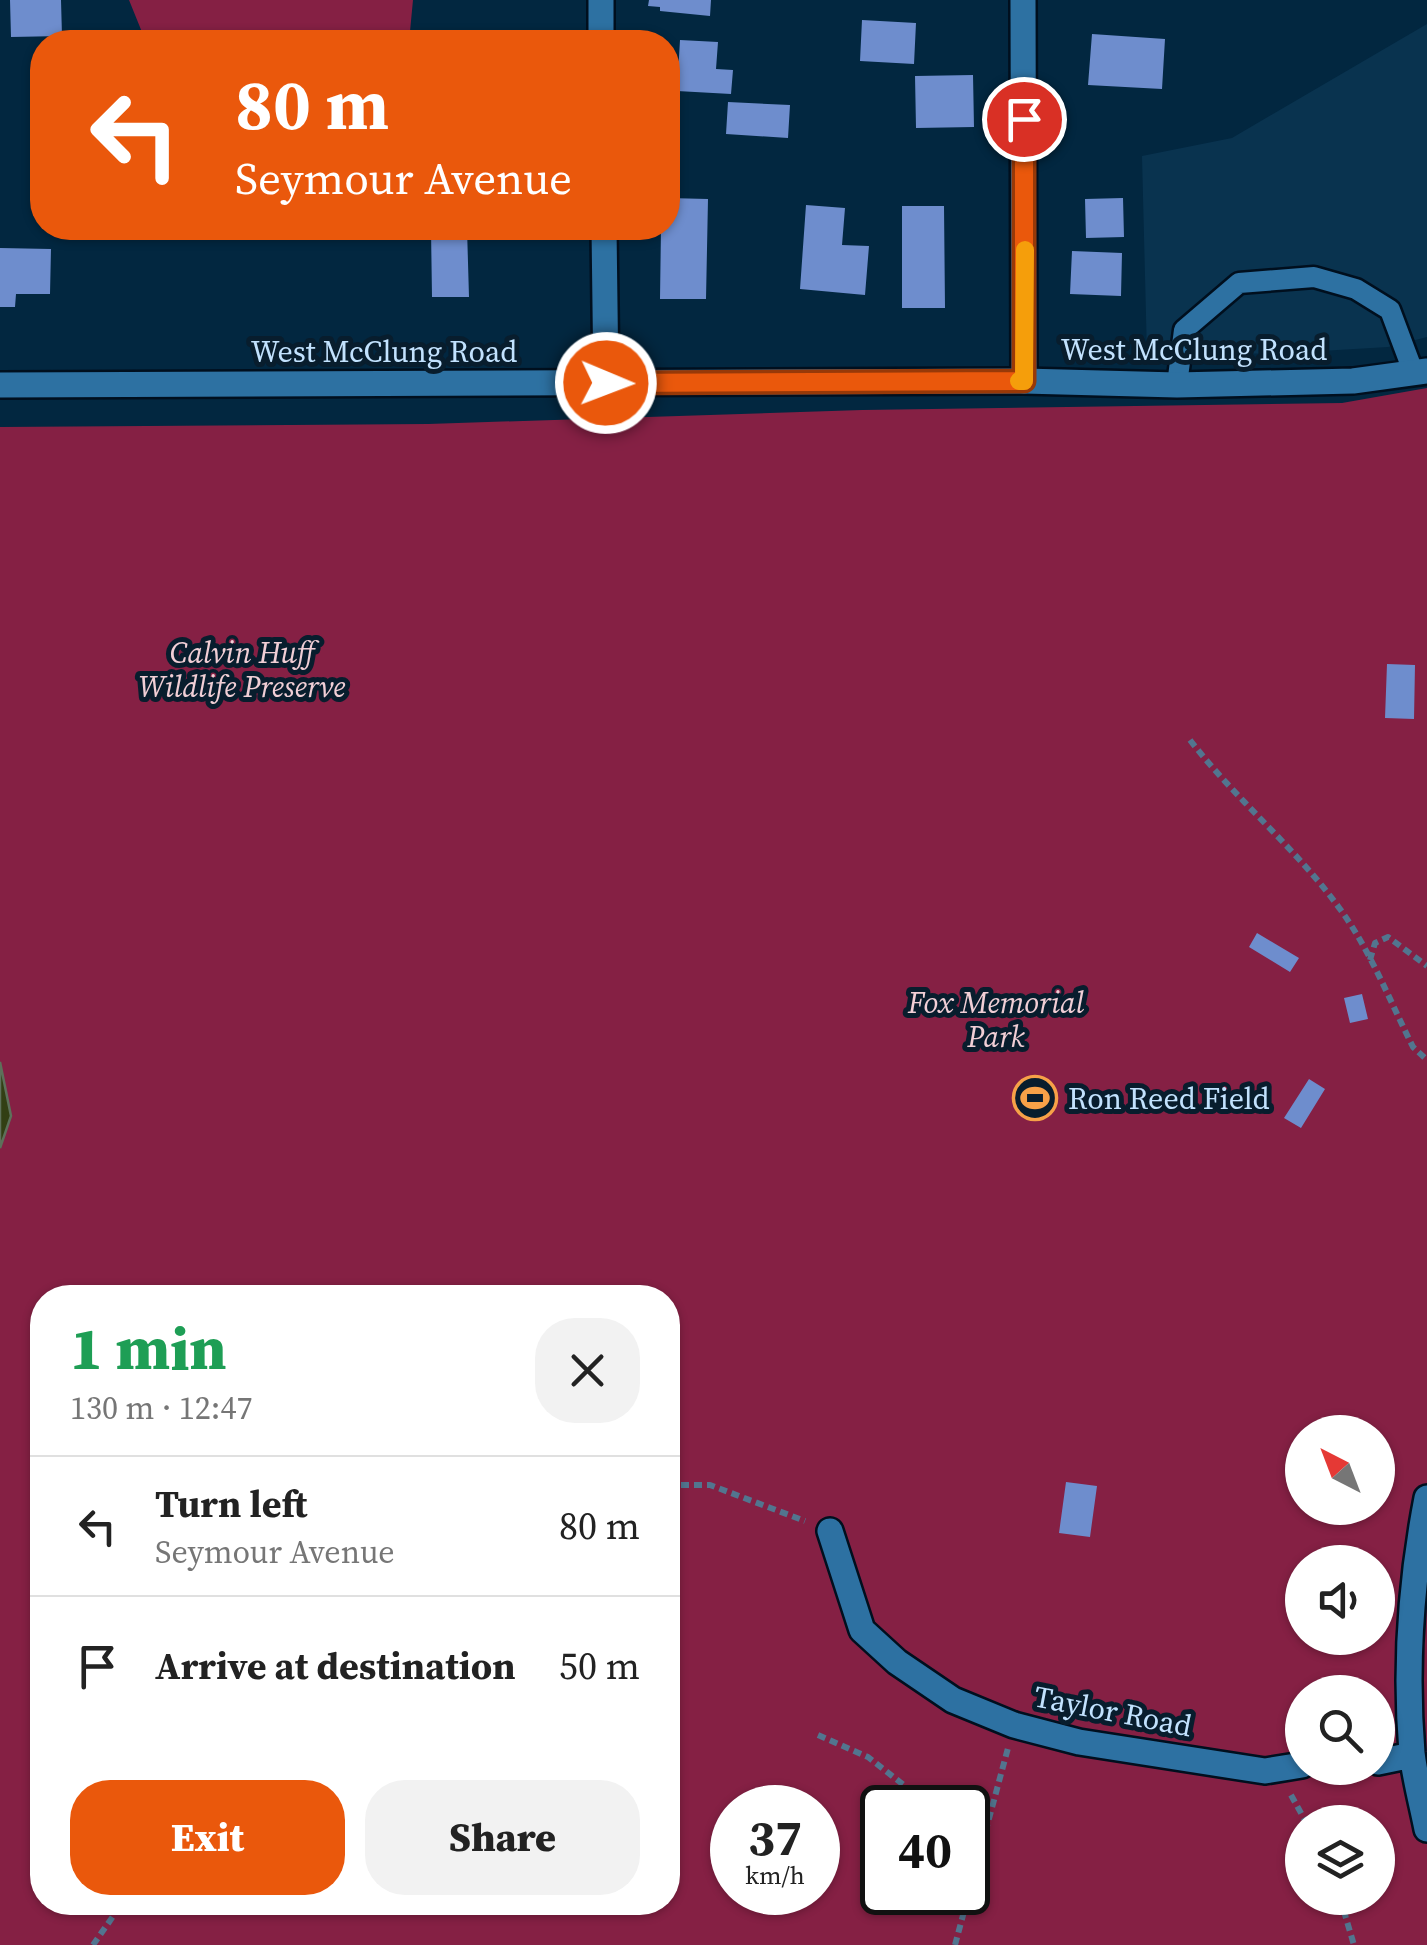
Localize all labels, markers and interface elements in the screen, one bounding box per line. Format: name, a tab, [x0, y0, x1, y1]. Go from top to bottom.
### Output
text: 80 m	[235, 56, 389, 152]
icon: left	[70, 70, 200, 200]
pin	[982, 77, 1067, 162]
icon: arrive	[997, 92, 1052, 147]
text: Seymour Avenue	[235, 147, 572, 209]
street label: West McClung Road	[1061, 329, 1327, 370]
street label: West McClung Road	[251, 331, 517, 372]
position arrow	[554, 331, 658, 435]
park label: Calvin Huff Wildlife Preserve	[139, 632, 345, 707]
park label: Fox Memorial Park	[907, 982, 1085, 1057]
sports icon: Ron Reed Field	[1012, 1075, 1058, 1121]
place label: Ron Reed Field	[1068, 1078, 1270, 1119]
text: 1 min	[70, 1307, 226, 1389]
button: close	[535, 1318, 640, 1423]
text: 130 m · 12:47	[70, 1386, 252, 1430]
north arrow	[1285, 1415, 1395, 1525]
map controls	[1285, 1415, 1395, 1915]
text: Turn left	[155, 1478, 307, 1530]
icon: left	[70, 1499, 125, 1554]
text: 80 m	[559, 1500, 640, 1552]
text: Seymour Avenue	[155, 1530, 395, 1574]
button: sound	[1285, 1545, 1395, 1655]
icon: arrive	[70, 1639, 125, 1694]
text: Arrive at destination	[155, 1640, 516, 1692]
text: 50 m	[559, 1640, 640, 1692]
button: search	[1285, 1675, 1395, 1785]
street label: Taylor Road	[1031, 1676, 1195, 1746]
button: Exit	[70, 1780, 345, 1895]
button: Share	[365, 1780, 640, 1895]
speed limit sign: 40	[860, 1785, 990, 1915]
text: 37	[748, 1803, 802, 1872]
button: layers	[1285, 1805, 1395, 1915]
text: km/h	[745, 1858, 805, 1892]

